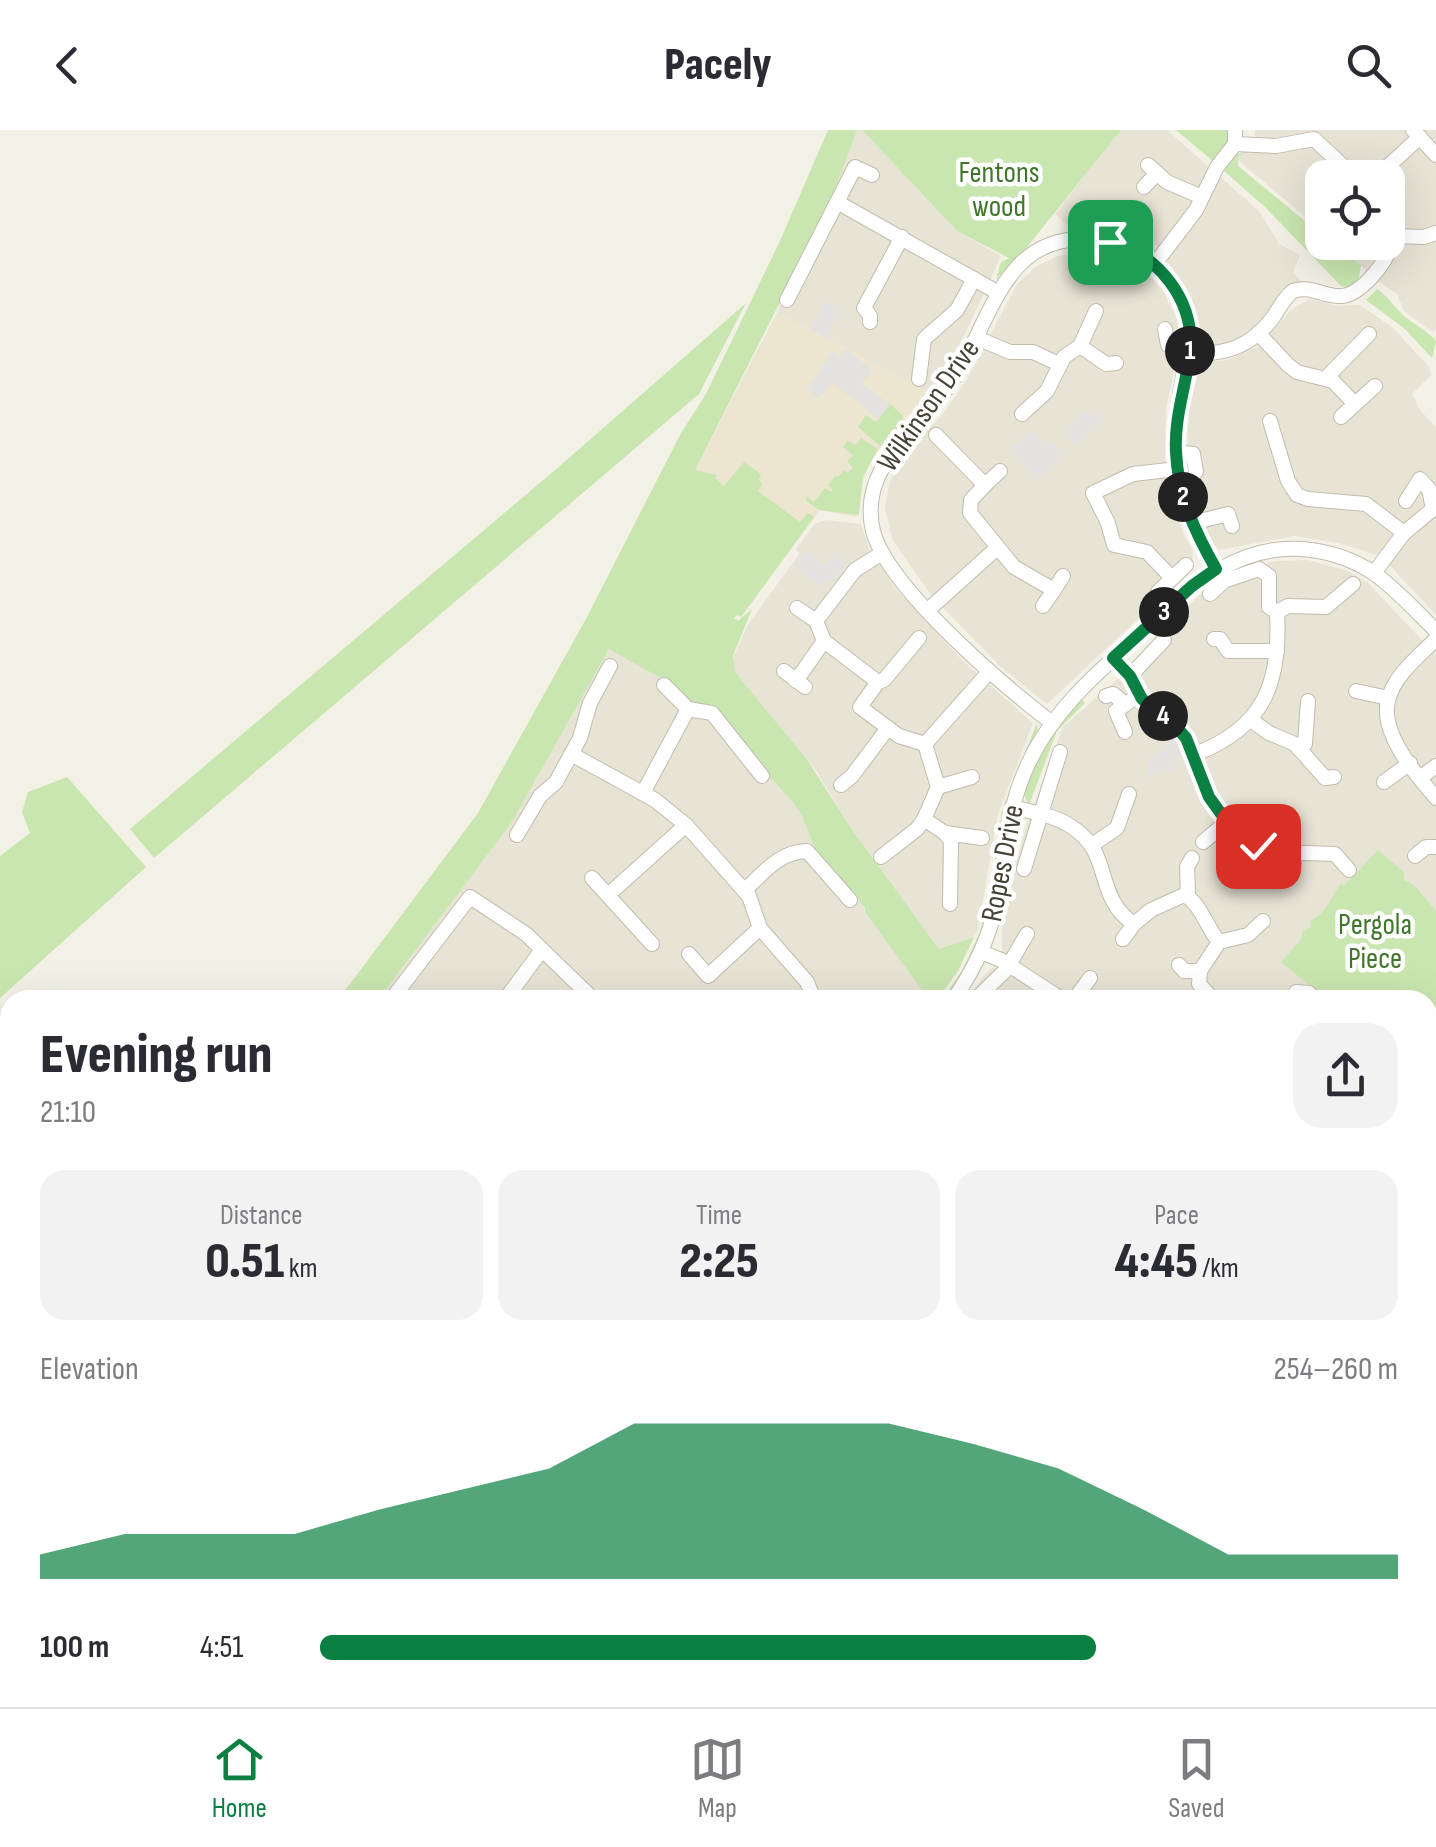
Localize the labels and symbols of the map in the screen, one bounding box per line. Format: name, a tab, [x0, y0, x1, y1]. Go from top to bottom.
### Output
park label: Fentons wood	[958, 155, 1040, 225]
pin	[1068, 200, 1153, 285]
pin: 1	[1165, 326, 1215, 376]
street label: Wilkinson Drive	[870, 332, 988, 479]
pin: 2	[1158, 472, 1208, 522]
pin: 3	[1139, 587, 1189, 637]
pin: 4	[1138, 691, 1188, 741]
street label: Ropes Drive	[974, 802, 1032, 925]
pin	[1216, 804, 1301, 889]
park label: Pergola Piece	[1338, 907, 1412, 977]

